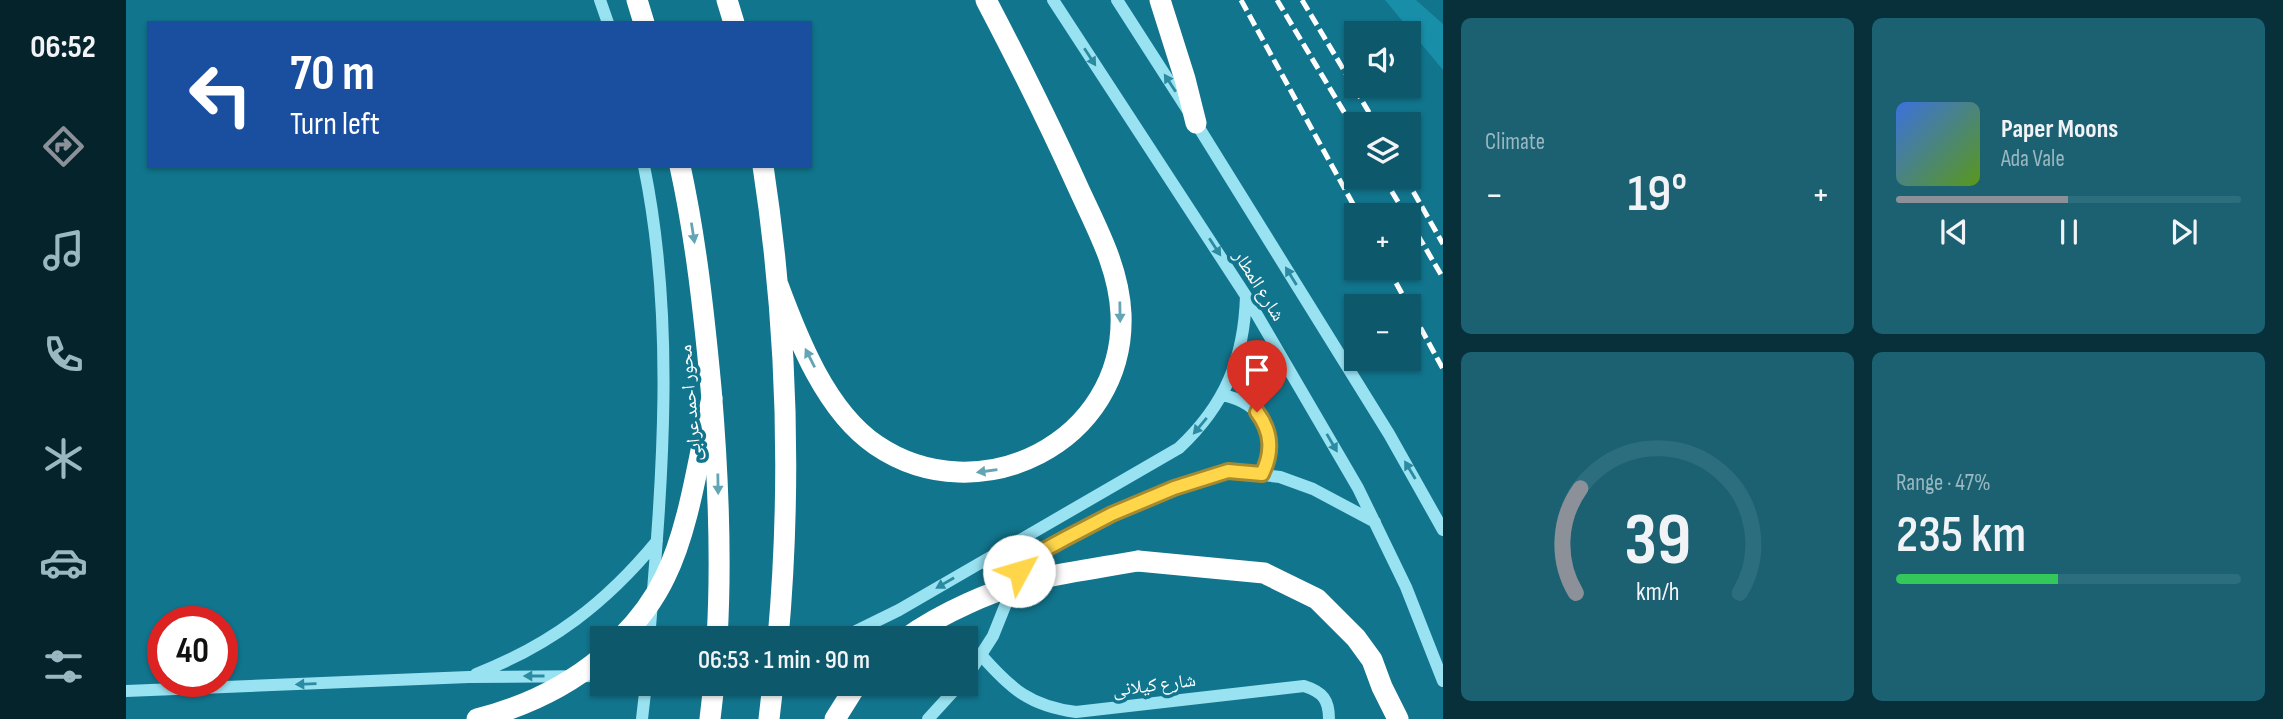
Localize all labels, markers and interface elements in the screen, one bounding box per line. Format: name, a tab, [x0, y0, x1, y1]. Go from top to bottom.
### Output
map controls	[1344, 21, 1421, 371]
button: sound	[1344, 21, 1421, 98]
text: 06:52	[30, 28, 96, 67]
text: 70 m	[290, 45, 375, 104]
one-way arrow	[1083, 48, 1097, 66]
icon: left	[175, 49, 266, 140]
one-way arrow	[1164, 73, 1177, 93]
text: Turn left	[290, 105, 380, 144]
button: layers	[1344, 112, 1421, 189]
text: Paper Moons	[2001, 114, 2118, 145]
icon: directions	[39, 122, 88, 171]
text: Climate	[1485, 128, 1545, 156]
text: Ada Vale	[2001, 145, 2065, 173]
text: 19°	[1628, 163, 1687, 226]
text: −	[1485, 173, 1504, 218]
text: +	[1811, 173, 1830, 218]
button: +	[1344, 203, 1421, 280]
icon: previous	[1935, 213, 1973, 251]
icon: pause	[2050, 213, 2088, 251]
icon: next	[2165, 213, 2203, 251]
one-way arrow	[688, 222, 699, 244]
icon: music	[39, 226, 88, 275]
one-way arrow	[1208, 238, 1221, 257]
street label: شارع المطار	[1227, 245, 1290, 326]
one-way arrow	[1285, 266, 1298, 286]
button: −	[1344, 294, 1421, 371]
one-way arrow	[1115, 301, 1126, 323]
icon: phone	[39, 330, 88, 379]
pin	[1227, 340, 1287, 412]
street label: محور احمد عرابى	[674, 344, 707, 462]
one-way arrow	[804, 348, 815, 368]
icon: arrive	[1238, 351, 1276, 389]
one-way arrow	[1193, 418, 1208, 435]
one-way arrow	[1325, 433, 1338, 452]
icon: climate	[39, 434, 88, 483]
one-way arrow	[1404, 460, 1417, 479]
one-way arrow	[976, 465, 998, 476]
text: Range · 47%	[1896, 469, 1991, 497]
one-way arrow	[712, 473, 723, 495]
text: 39	[1624, 497, 1691, 585]
text: 235 km	[1896, 504, 2026, 567]
position arrow	[982, 534, 1056, 608]
icon: car	[39, 538, 88, 587]
text: km/h	[1636, 576, 1679, 607]
one-way arrow	[935, 577, 954, 589]
speed limit sign: 40	[147, 606, 238, 697]
icon: filters	[39, 642, 88, 691]
text: 06:53 · 1 min · 90 m	[698, 645, 870, 676]
street label: شارع كيلانى	[1111, 669, 1197, 702]
one-way arrow	[523, 670, 545, 682]
one-way arrow	[295, 678, 317, 689]

